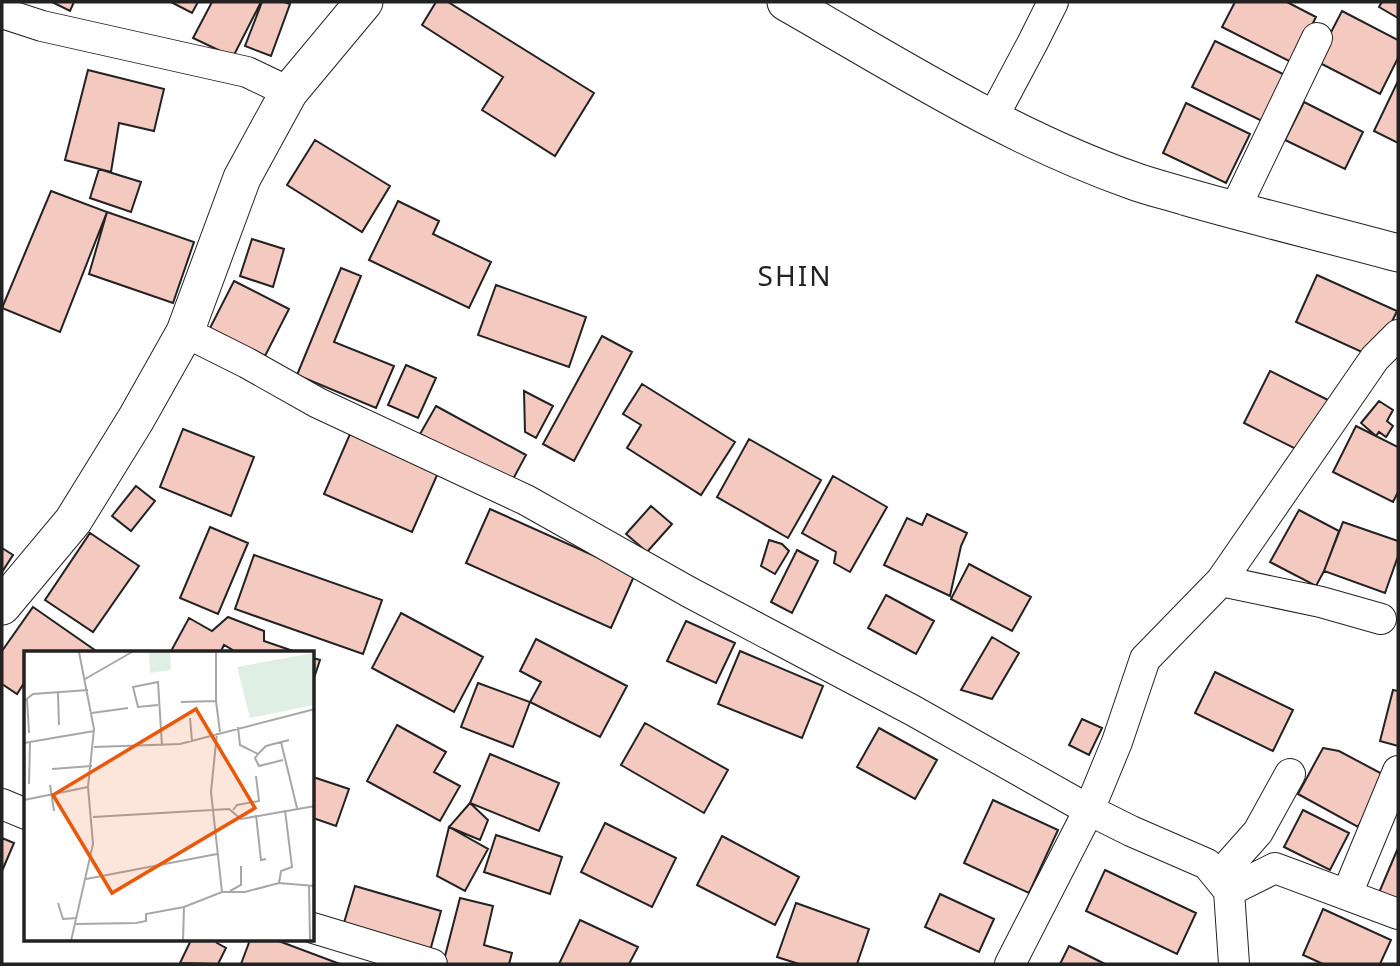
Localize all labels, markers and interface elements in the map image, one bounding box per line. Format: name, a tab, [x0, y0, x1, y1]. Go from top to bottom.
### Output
district label: SHIN	[758, 256, 832, 294]
inset map	[24, 651, 315, 942]

